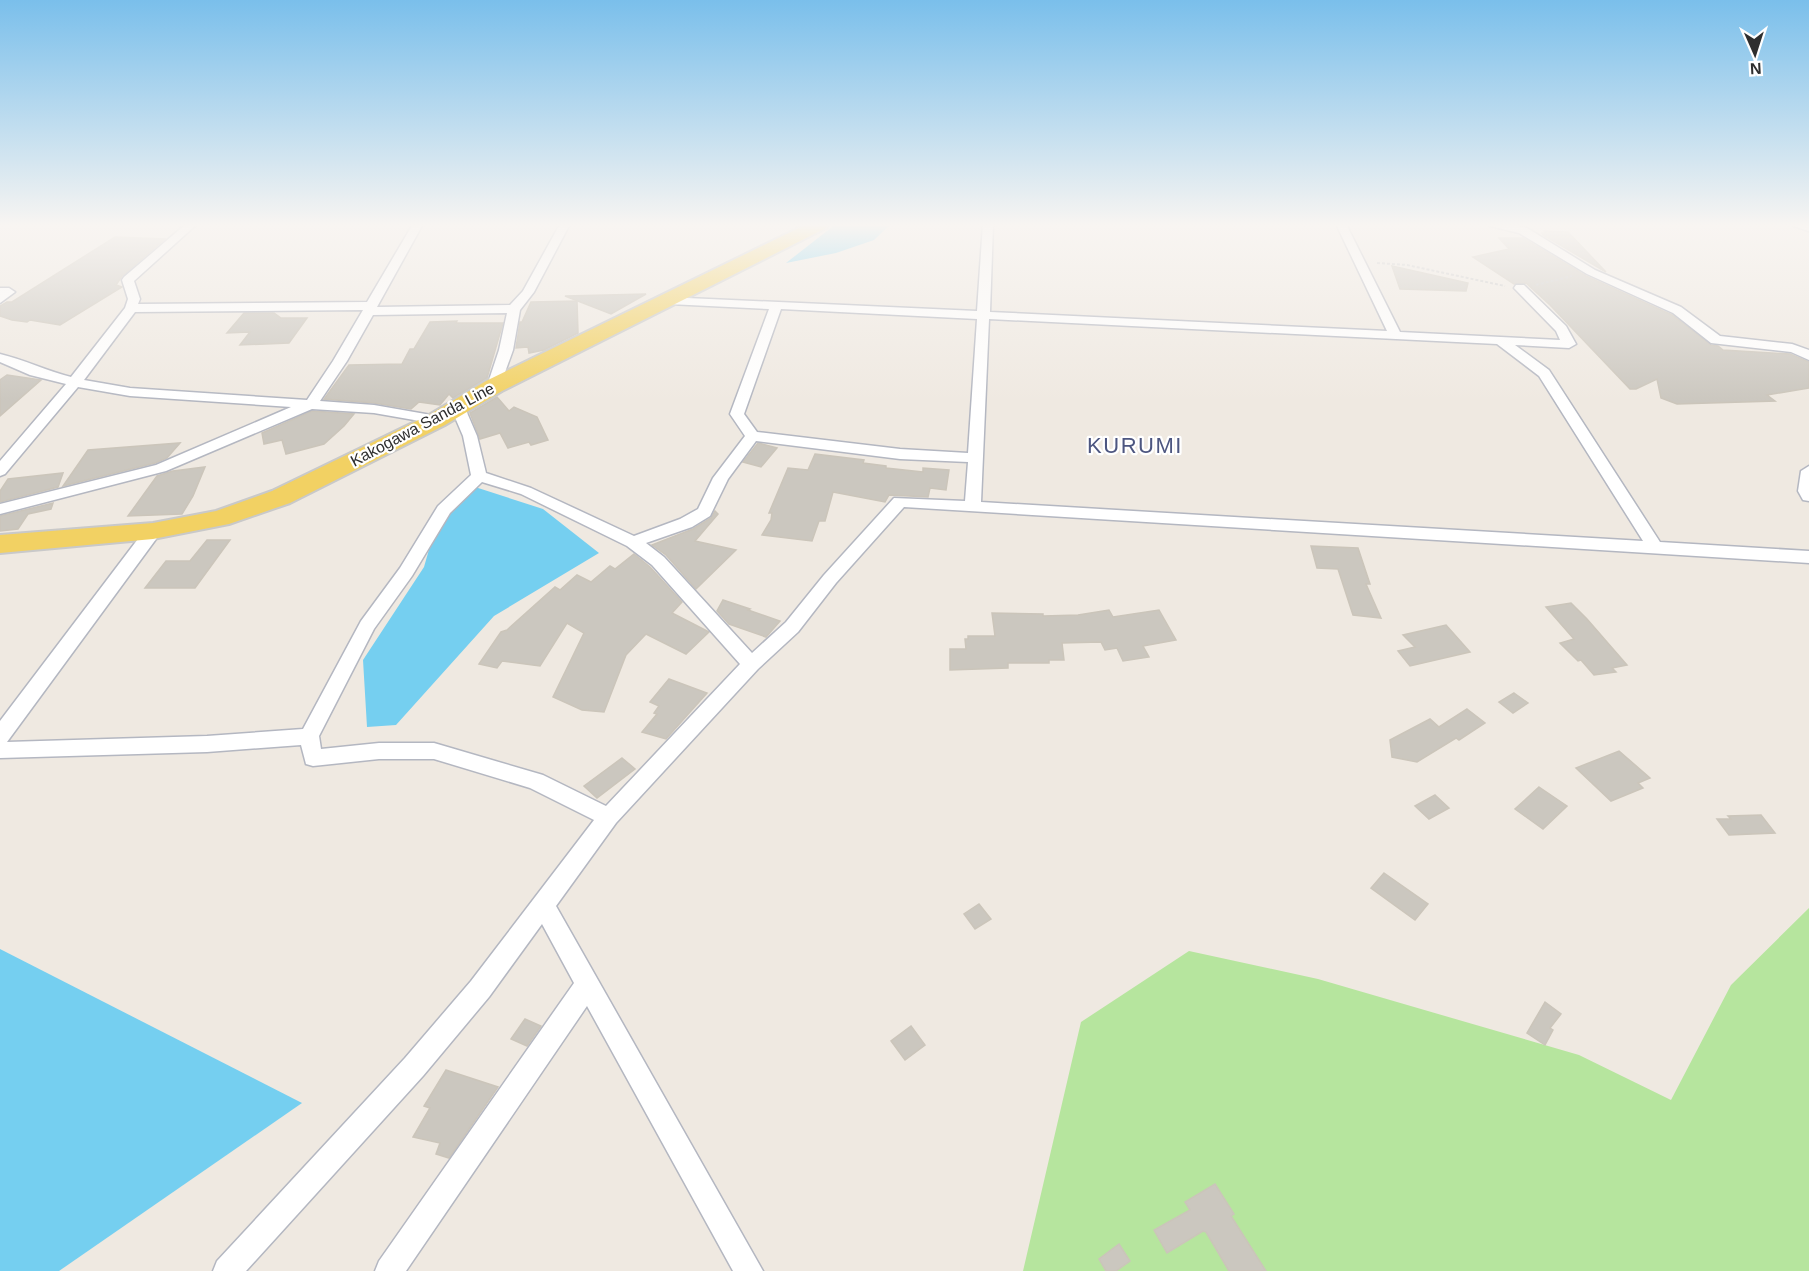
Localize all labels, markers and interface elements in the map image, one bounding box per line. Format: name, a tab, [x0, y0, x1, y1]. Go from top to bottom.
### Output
north arrow	[1725, 24, 1785, 84]
text: N	[1750, 60, 1762, 77]
street label: Kakogawa Sanda Line	[348, 379, 497, 470]
district label: KURUMI	[1087, 433, 1183, 458]

